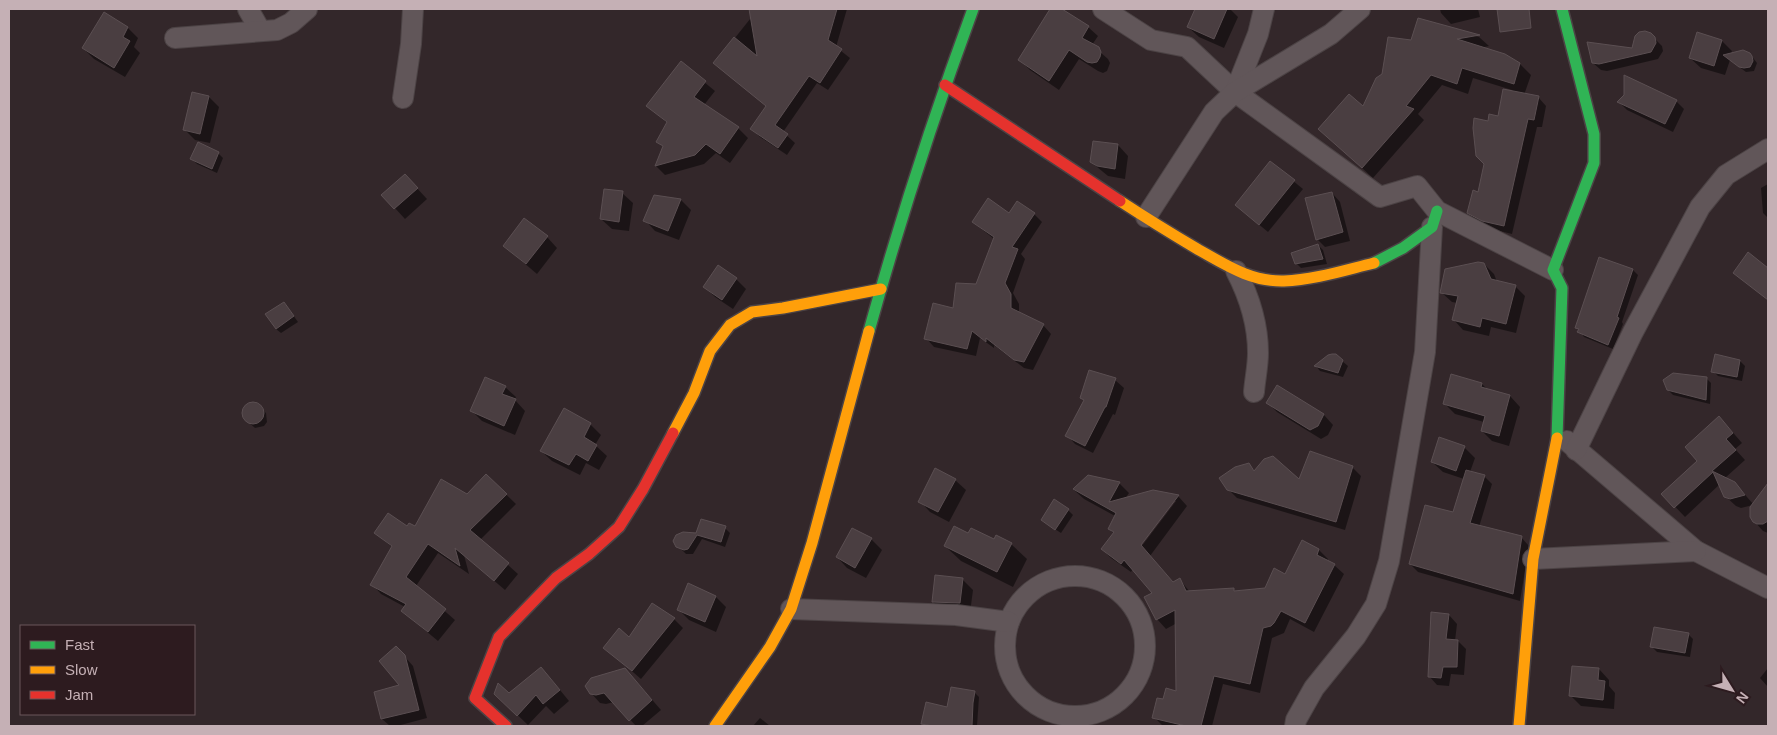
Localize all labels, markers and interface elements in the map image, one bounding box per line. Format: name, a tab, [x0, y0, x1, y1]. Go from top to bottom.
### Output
legend	[20, 625, 195, 715]
text: Fast	[65, 636, 95, 653]
text: Slow	[65, 661, 98, 678]
north arrow	[1707, 665, 1757, 715]
text: Jam	[65, 686, 93, 703]
text: N	[1733, 689, 1752, 707]

